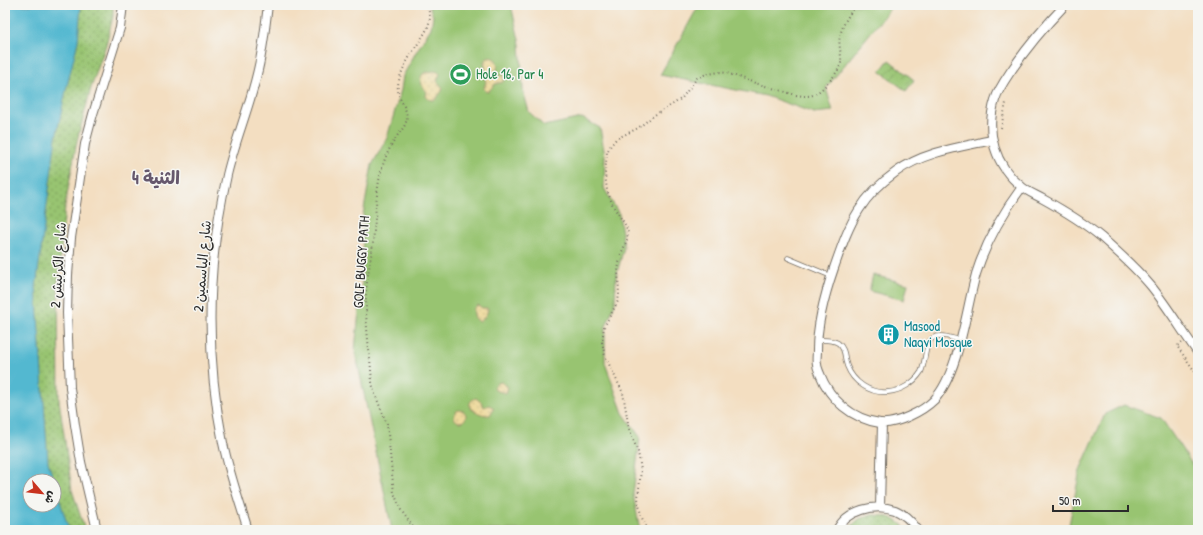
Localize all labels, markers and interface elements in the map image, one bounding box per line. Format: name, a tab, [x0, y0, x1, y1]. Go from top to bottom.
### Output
sports icon: Hole 16, Par 4	[448, 61, 474, 87]
place label: Hole 16, Par 4	[476, 64, 544, 83]
district label: الثنية 4	[132, 165, 180, 190]
street label: GOLF BUGGY PATH	[348, 215, 373, 309]
street label: شارع الياسمين 2	[188, 219, 216, 313]
street label: شارع الكرنيش 2	[45, 221, 71, 309]
place label: Masood Naqvi Mosque	[904, 316, 973, 352]
building icon: Masood Naqvi Mosque	[876, 321, 902, 347]
north arrow	[22, 473, 62, 513]
scale bar	[1053, 487, 1128, 513]
text: ش	[42, 489, 60, 506]
text: 50 m	[1059, 492, 1080, 509]

